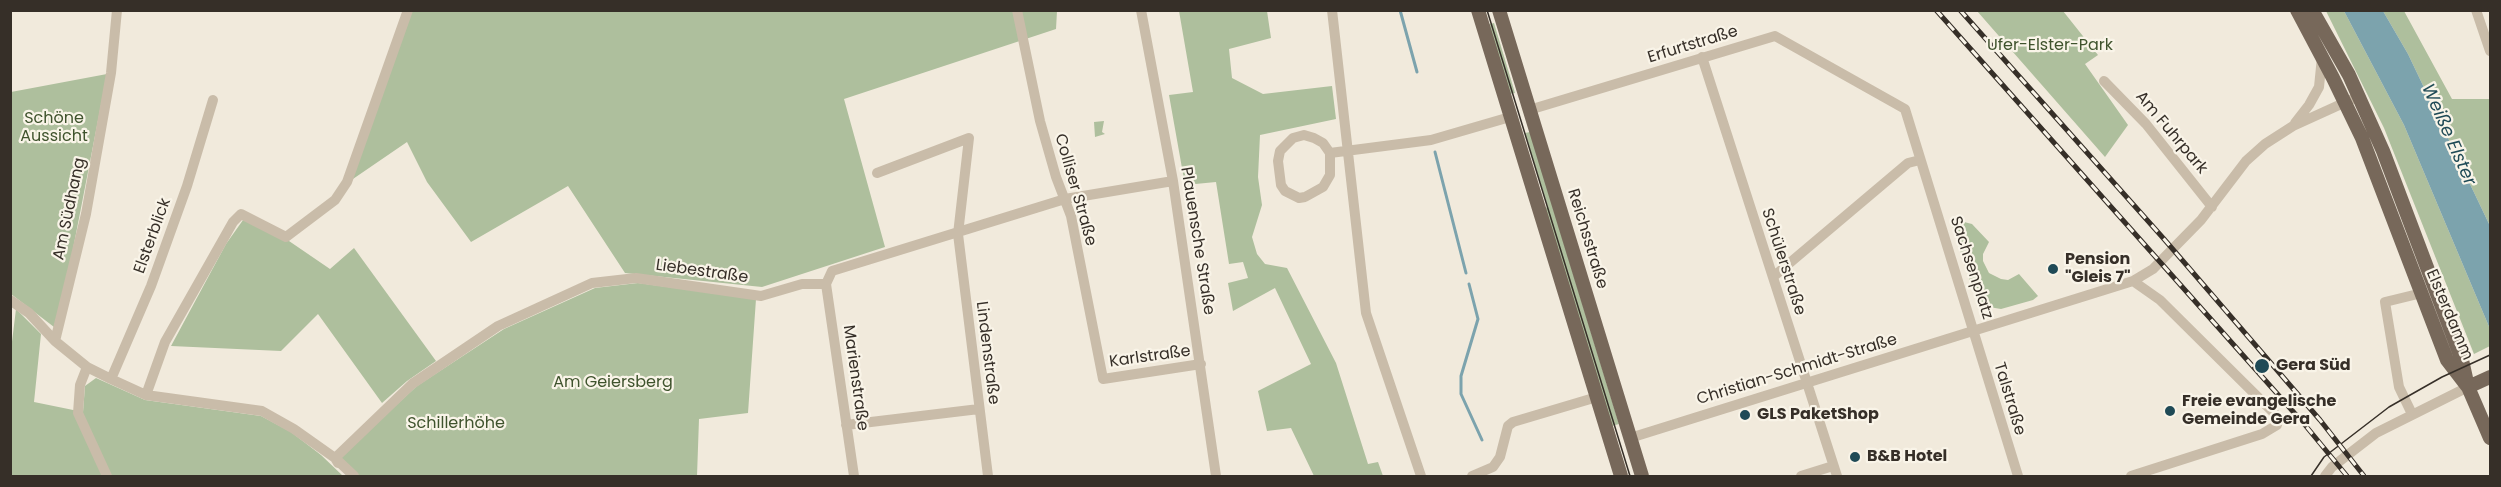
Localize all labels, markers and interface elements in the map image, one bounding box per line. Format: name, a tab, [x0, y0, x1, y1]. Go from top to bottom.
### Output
street label: Erfurtstraße	[1646, 22, 1740, 68]
park label: Ufer-Elster-Park	[1987, 36, 2113, 56]
water label: Weiße Elster	[2416, 81, 2480, 189]
street label: Am Fuhrpark	[2131, 88, 2211, 178]
park label: Schöne Aussicht	[20, 109, 88, 147]
street label: Colliser Straße	[1050, 132, 1100, 248]
street label: Am Südhang	[50, 156, 90, 262]
street label: Plauensche Straße	[1176, 166, 1218, 316]
street label: Reichsstraße	[1563, 187, 1611, 291]
street label: Elsterblick	[130, 196, 176, 276]
street label: Schülerstraße	[1757, 206, 1809, 318]
street label: Sachsenplatz	[1945, 214, 1997, 322]
place label: Pension "Gleis 7"	[2065, 250, 2131, 288]
street label: Liebestraße	[654, 256, 750, 288]
marker: Pension "Gleis 7"	[2046, 262, 2060, 276]
street label: Elsterdamm	[2421, 267, 2477, 363]
street label: Lindenstraße	[971, 300, 1003, 406]
street label: Marienstraße	[838, 324, 872, 432]
street label: Christian-Schmidt-Straße	[1694, 330, 1900, 410]
street label: Karlstraße	[1108, 342, 1192, 372]
place label: Gera Süd	[2276, 356, 2351, 376]
marker: Gera Süd	[2253, 357, 2271, 375]
street label: Talstraße	[1989, 360, 2029, 438]
park label: Am Geiersberg	[553, 373, 673, 393]
place label: Freie evangelische Gemeinde Gera	[2182, 392, 2336, 430]
marker: Freie evangelische Gemeinde Gera	[2163, 404, 2177, 418]
place label: GLS PaketShop	[1757, 405, 1879, 425]
marker: GLS PaketShop	[1738, 408, 1752, 422]
park label: Schillerhöhe	[407, 414, 505, 434]
place label: B&B Hotel	[1867, 447, 1947, 467]
marker: B&B Hotel	[1848, 450, 1862, 464]

